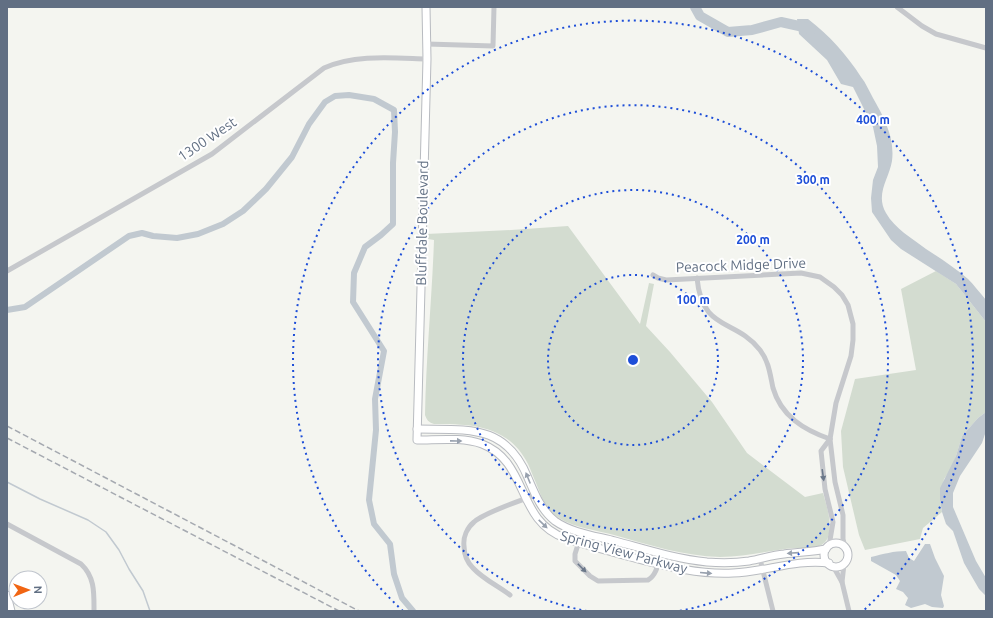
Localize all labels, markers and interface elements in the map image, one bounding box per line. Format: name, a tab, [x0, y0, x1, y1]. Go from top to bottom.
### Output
street label: 1300 West	[175, 113, 240, 164]
text: 400 m	[856, 113, 890, 126]
street label: Bluffdale Boulevard	[413, 160, 431, 286]
text: 300 m	[796, 173, 830, 186]
text: 200 m	[736, 233, 770, 246]
street label: Peacock Midge Drive	[676, 255, 806, 275]
text: 100 m	[676, 293, 710, 306]
centre of rings	[626, 353, 640, 367]
one-way arrow	[450, 437, 462, 444]
one-way arrow	[820, 469, 826, 481]
one-way arrow	[525, 471, 531, 483]
one-way arrow	[538, 519, 547, 528]
street label: Spring View Parkway	[559, 527, 689, 577]
one-way arrow	[787, 549, 799, 556]
one-way arrow	[577, 563, 587, 573]
one-way arrow	[700, 569, 712, 576]
north arrow	[8, 570, 48, 610]
text: N	[32, 586, 44, 594]

